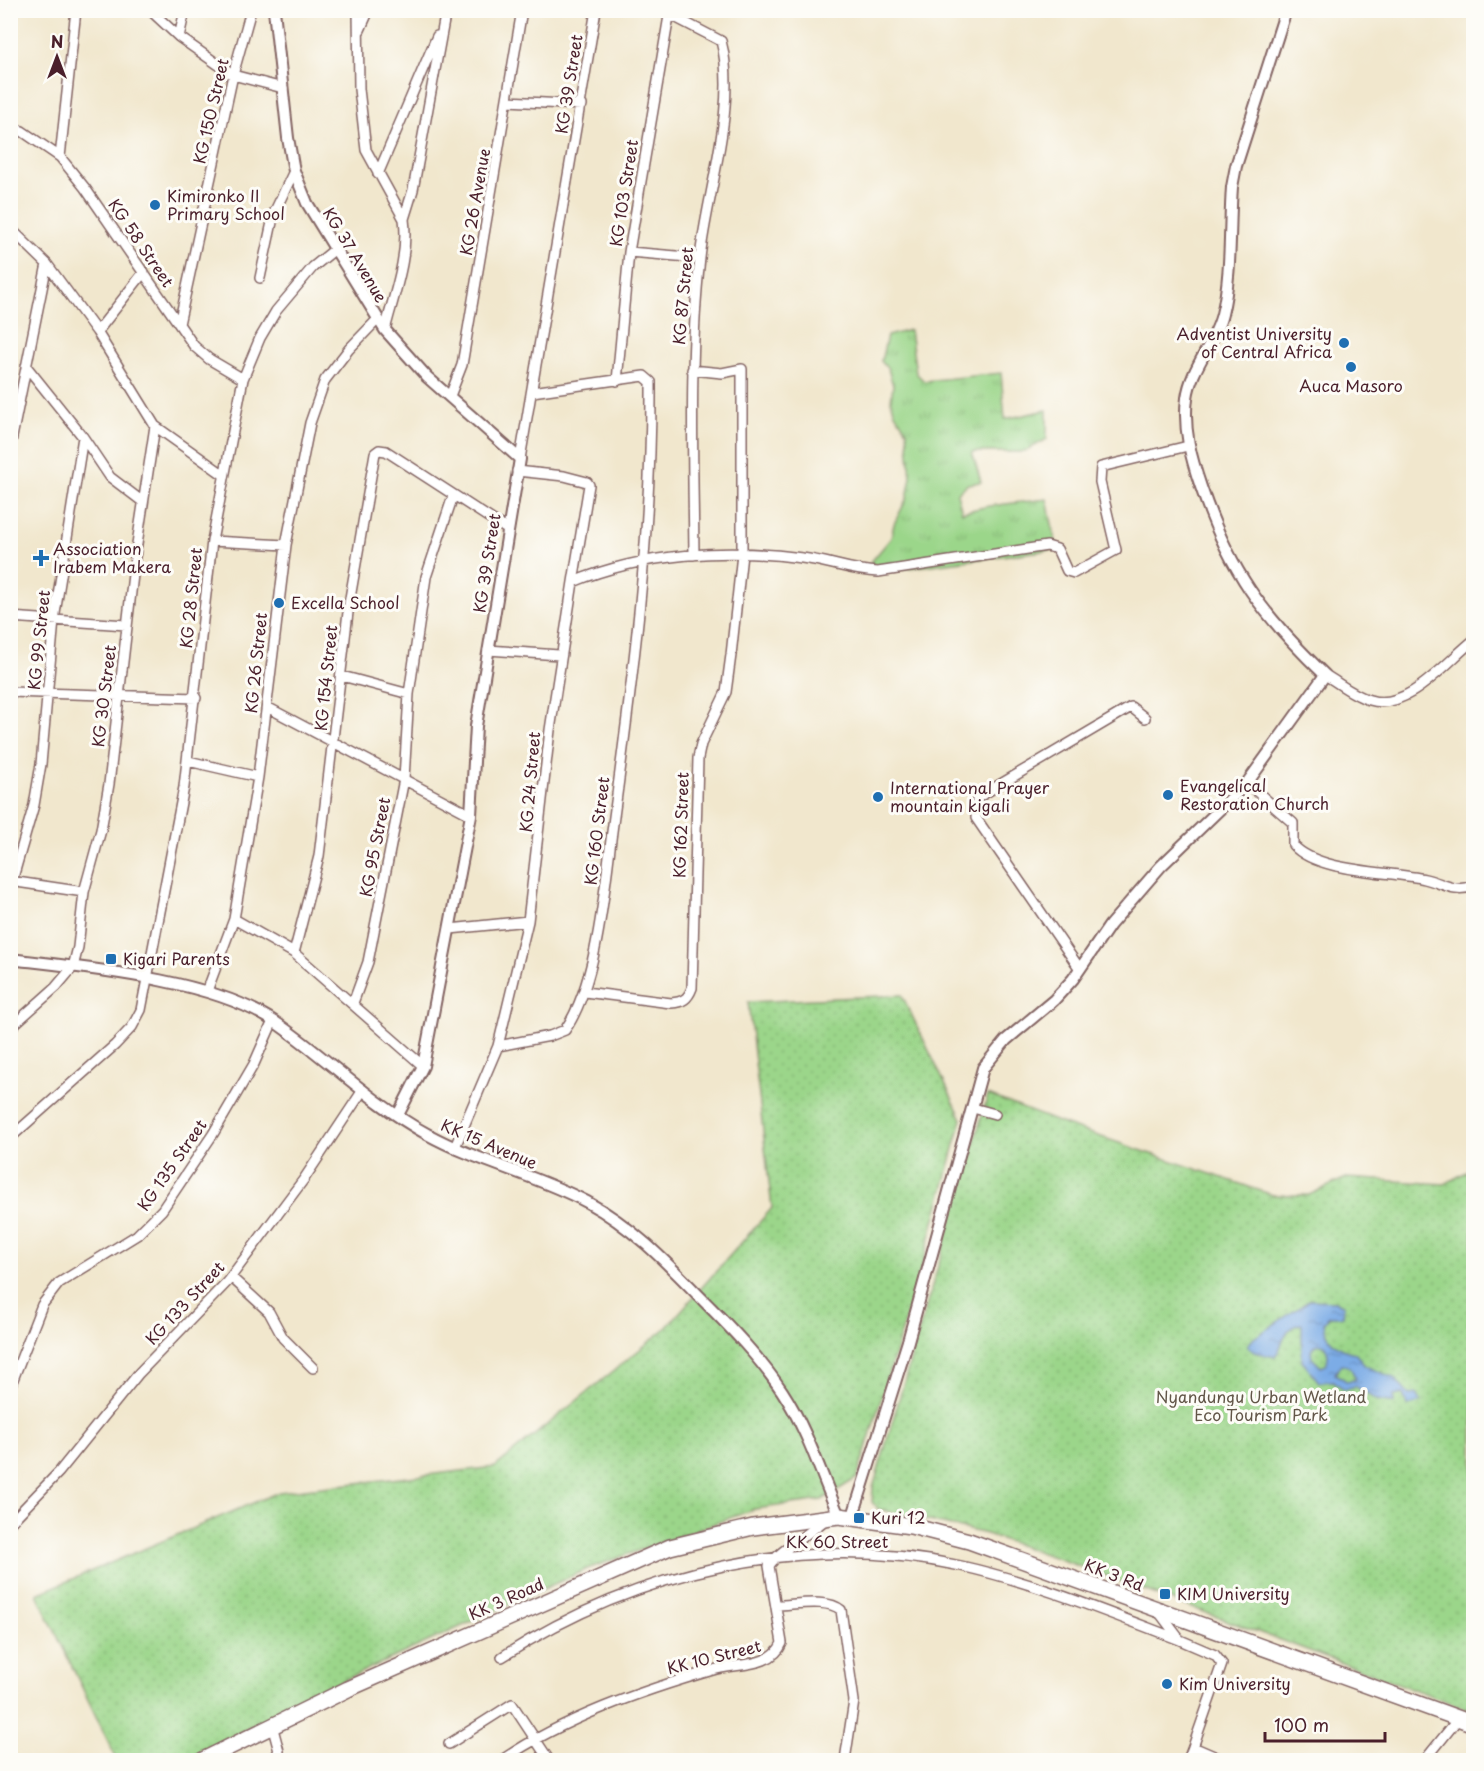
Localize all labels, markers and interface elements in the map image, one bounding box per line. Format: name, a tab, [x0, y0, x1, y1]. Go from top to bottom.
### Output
north arrow	[27, 27, 87, 87]
text: N	[51, 29, 63, 53]
street label: KG 39 Street	[548, 32, 588, 135]
street label: KG 150 Street	[186, 56, 234, 166]
street label: KG 103 Street	[603, 137, 643, 248]
street label: KG 26 Avenue	[453, 146, 495, 257]
place label: Kimironko II Primary School	[167, 183, 285, 225]
street label: KG 58 Street	[103, 193, 181, 292]
marker: Kimironko II Primary School	[148, 198, 162, 212]
street label: KG 37 Avenue	[318, 202, 394, 307]
street label: KG 87 Street	[666, 245, 698, 346]
place label: Adventist University of Central Africa	[1177, 321, 1332, 363]
marker: Adventist University of Central Africa	[1337, 336, 1351, 350]
marker: Auca Masoro	[1344, 360, 1358, 374]
place label: Auca Masoro	[1299, 373, 1403, 397]
street label: KG 39 Street	[466, 511, 506, 614]
place label: Association Irabem Makera	[53, 536, 171, 578]
street label: KG 28 Street	[173, 546, 207, 649]
marker: Association Irabem Makera	[34, 551, 48, 565]
street label: KG 99 Street	[21, 588, 55, 691]
place label: Excella School	[291, 590, 400, 614]
marker: Excella School	[272, 596, 286, 610]
street label: KG 26 Street	[238, 611, 272, 714]
street label: KG 154 Street	[308, 623, 343, 732]
street label: KG 30 Street	[85, 643, 121, 748]
street label: KG 24 Street	[513, 730, 545, 833]
street label: KG 162 Street	[666, 771, 694, 878]
place label: Evangelical Restoration Church	[1180, 773, 1329, 815]
street label: KG 160 Street	[577, 775, 615, 886]
place label: International Prayer mountain kigali	[890, 775, 1050, 817]
marker: Evangelical Restoration Church	[1161, 788, 1175, 802]
marker: International Prayer mountain kigali	[871, 790, 885, 804]
street label: KG 95 Street	[353, 795, 396, 899]
place label: Kigari Parents	[123, 946, 230, 970]
marker: Kigari Parents	[104, 952, 118, 966]
street label: KK 15 Avenue	[438, 1112, 541, 1174]
street label: KG 135 Street	[131, 1113, 212, 1215]
street label: KG 133 Street	[139, 1255, 230, 1349]
park label: Nyandungu Urban Wetland Eco Tourism Park	[1156, 1384, 1367, 1426]
place label: Kuri 12	[871, 1505, 926, 1529]
marker: Kuri 12	[852, 1511, 866, 1525]
street label: KK 60 Street	[786, 1529, 889, 1553]
street label: KK 3 Rd	[1081, 1552, 1148, 1596]
street label: KK 3 Road	[464, 1571, 547, 1625]
place label: KIM University	[1177, 1581, 1290, 1605]
marker: KIM University	[1158, 1587, 1172, 1601]
street label: KK 10 Street	[664, 1633, 764, 1679]
place label: Kim University	[1179, 1671, 1291, 1695]
marker: Kim University	[1160, 1677, 1174, 1691]
scale bar	[1265, 1705, 1385, 1743]
text: 100 m	[1274, 1711, 1329, 1738]

